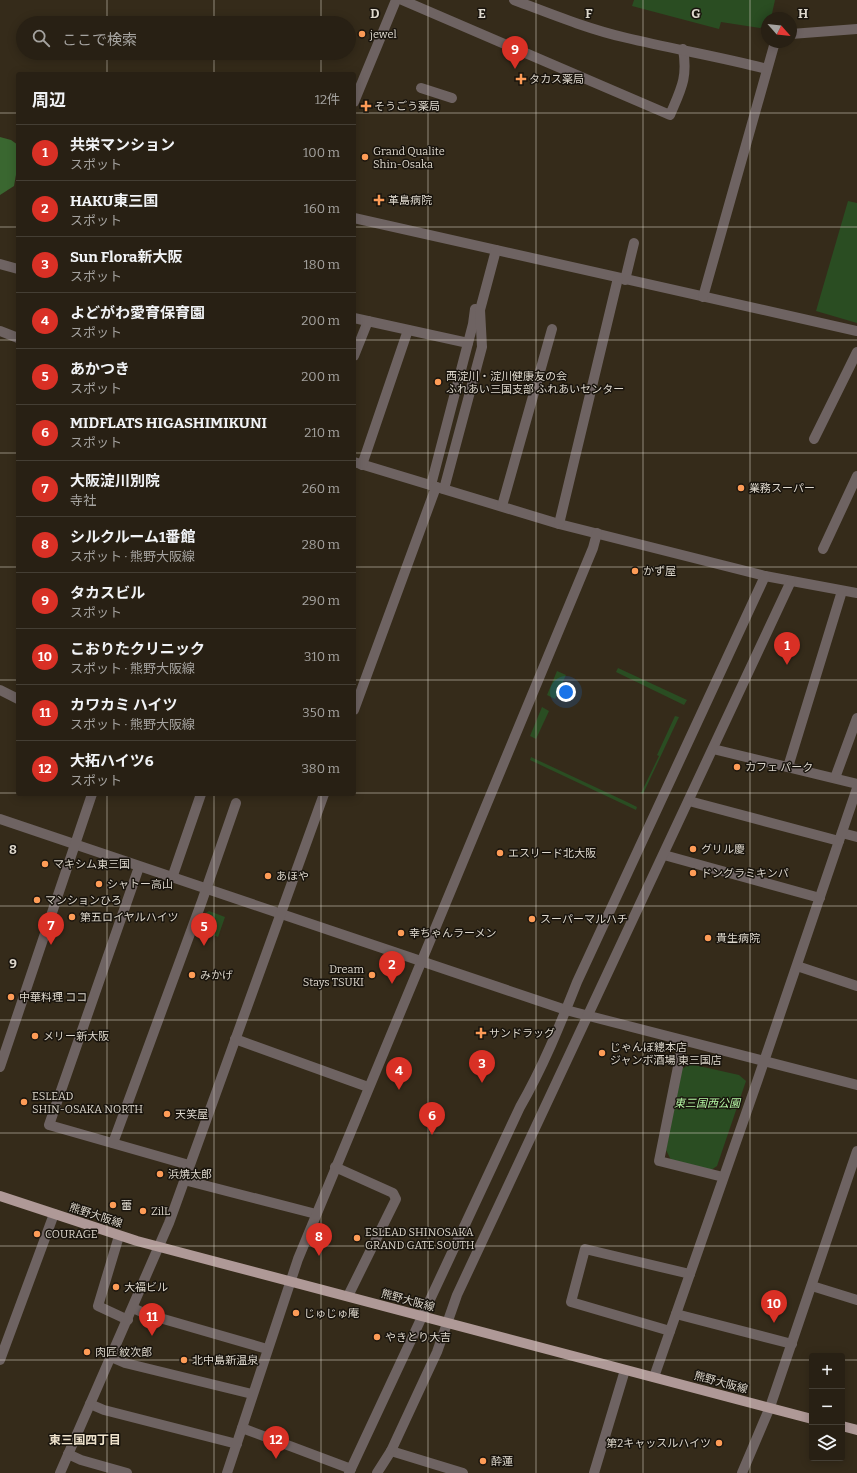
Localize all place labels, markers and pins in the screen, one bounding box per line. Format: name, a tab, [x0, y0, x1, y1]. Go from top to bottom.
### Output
place label: jewel	[369, 28, 397, 41]
marker: jewel	[357, 29, 367, 39]
pin: 9	[502, 36, 528, 69]
place label: タカス薬局	[529, 73, 584, 86]
marker: タカス薬局	[516, 74, 526, 84]
place label: そうごう薬局	[374, 100, 440, 113]
marker: そうごう薬局	[361, 101, 371, 111]
place label: Grand Qualite Shin-Osaka	[373, 145, 445, 171]
marker: Grand Qualite Shin-Osaka	[360, 152, 370, 162]
marker: 革島病院	[373, 194, 385, 206]
place label: 革島病院	[388, 194, 432, 207]
place label: 西淀川・淀川健康友の会 ふれあい三国支部 ふれあいセンター	[446, 370, 624, 396]
marker: 西淀川・淀川健康友の会 ふれあい三国支部 ふれあいセンター	[433, 377, 443, 387]
place label: 業務スーパー	[749, 482, 815, 495]
marker: 業務スーパー	[736, 483, 746, 493]
place label: かず屋	[643, 565, 676, 578]
marker: かず屋	[630, 566, 640, 576]
pin: 1	[774, 632, 800, 665]
place label: カフェ パーク	[745, 761, 813, 774]
marker: カフェ パーク	[732, 762, 742, 772]
place label: グリル慶	[701, 843, 745, 856]
marker: グリル慶	[688, 844, 698, 854]
place label: エスリード北大阪	[508, 847, 596, 860]
marker: エスリード北大阪	[495, 848, 505, 858]
place label: マキシム東三国	[53, 858, 130, 871]
marker: マキシム東三国	[40, 859, 50, 869]
place label: ドングラミキンパ	[701, 867, 789, 880]
marker: ドングラミキンパ	[688, 868, 698, 878]
place label: あほや	[276, 870, 309, 883]
marker: あほや	[263, 871, 273, 881]
place label: シャトー高山	[107, 878, 173, 891]
marker: シャトー高山	[94, 879, 104, 889]
place label: マンションひろ	[45, 894, 122, 907]
marker: マンションひろ	[32, 895, 42, 905]
place label: 第五ロイヤルハイツ	[80, 911, 178, 924]
pin: 7	[38, 912, 64, 945]
marker: 第五ロイヤルハイツ	[67, 912, 77, 922]
pin: 5	[191, 913, 217, 946]
place label: スーパーマルハチ	[540, 913, 628, 926]
marker: スーパーマルハチ	[527, 914, 537, 924]
place label: 幸ちゃんラーメン	[409, 927, 497, 940]
marker: 幸ちゃんラーメン	[396, 928, 406, 938]
place label: 貴生病院	[716, 932, 760, 945]
marker: 貴生病院	[703, 933, 713, 943]
pin: 2	[379, 951, 405, 984]
place label: Dream Stays TSUKI	[303, 963, 364, 989]
place label: みかげ	[200, 969, 233, 982]
marker: みかげ	[187, 970, 197, 980]
marker: Dream Stays TSUKI	[367, 970, 377, 980]
place label: 中華料理 ココ	[19, 991, 87, 1004]
marker: 中華料理 ココ	[6, 992, 16, 1002]
place label: サンドラッグ	[489, 1027, 555, 1040]
marker: サンドラッグ	[476, 1028, 486, 1038]
place label: メリー新大阪	[43, 1030, 109, 1043]
marker: メリー新大阪	[30, 1031, 40, 1041]
place label: じゃんぼ總本店 ジャンボ酒場 東三国店	[610, 1041, 722, 1067]
marker: じゃんぼ總本店 ジャンボ酒場 東三国店	[597, 1048, 607, 1058]
pin: 3	[469, 1050, 495, 1083]
pin: 4	[386, 1057, 412, 1090]
place label: ESLEAD SHIN-OSAKA NORTH	[32, 1090, 143, 1116]
marker: ESLEAD SHIN-OSAKA NORTH	[19, 1097, 29, 1107]
pin: 6	[419, 1102, 445, 1135]
place label: 天笑屋	[175, 1108, 208, 1121]
marker: 天笑屋	[162, 1109, 172, 1119]
place label: 浜焼太郎	[168, 1168, 212, 1181]
marker: 浜焼太郎	[155, 1169, 165, 1179]
place label: 蕾	[121, 1199, 132, 1212]
marker: 蕾	[108, 1200, 118, 1210]
place label: ZilL	[151, 1205, 170, 1218]
marker: ZilL	[138, 1206, 148, 1216]
pin: 8	[306, 1223, 332, 1256]
place label: ESLEAD SHINOSAKA GRAND GATE SOUTH	[365, 1226, 475, 1252]
place label: COURAGE	[45, 1228, 98, 1241]
marker: COURAGE	[32, 1229, 42, 1239]
marker: ESLEAD SHINOSAKA GRAND GATE SOUTH	[352, 1233, 362, 1243]
place label: 大福ビル	[124, 1281, 168, 1294]
marker: 大福ビル	[111, 1282, 121, 1292]
pin: 10	[761, 1290, 787, 1323]
pin: 11	[139, 1303, 165, 1336]
place label: じゅじゅ庵	[304, 1307, 359, 1320]
marker: じゅじゅ庵	[291, 1308, 301, 1318]
place label: やきとり大吉	[385, 1331, 451, 1344]
marker: やきとり大吉	[372, 1332, 382, 1342]
place label: 肉匠 紋次郎	[95, 1346, 152, 1359]
marker: 肉匠 紋次郎	[82, 1347, 92, 1357]
place label: 北中島新温泉	[192, 1354, 259, 1367]
marker: 北中島新温泉	[179, 1355, 189, 1365]
pin: 12	[263, 1426, 289, 1459]
place label: 第2キャッスルハイツ	[606, 1437, 711, 1450]
marker: 第2キャッスルハイツ	[714, 1438, 724, 1448]
place label: 酔蓮	[491, 1455, 513, 1468]
marker: 酔蓮	[478, 1456, 488, 1466]

